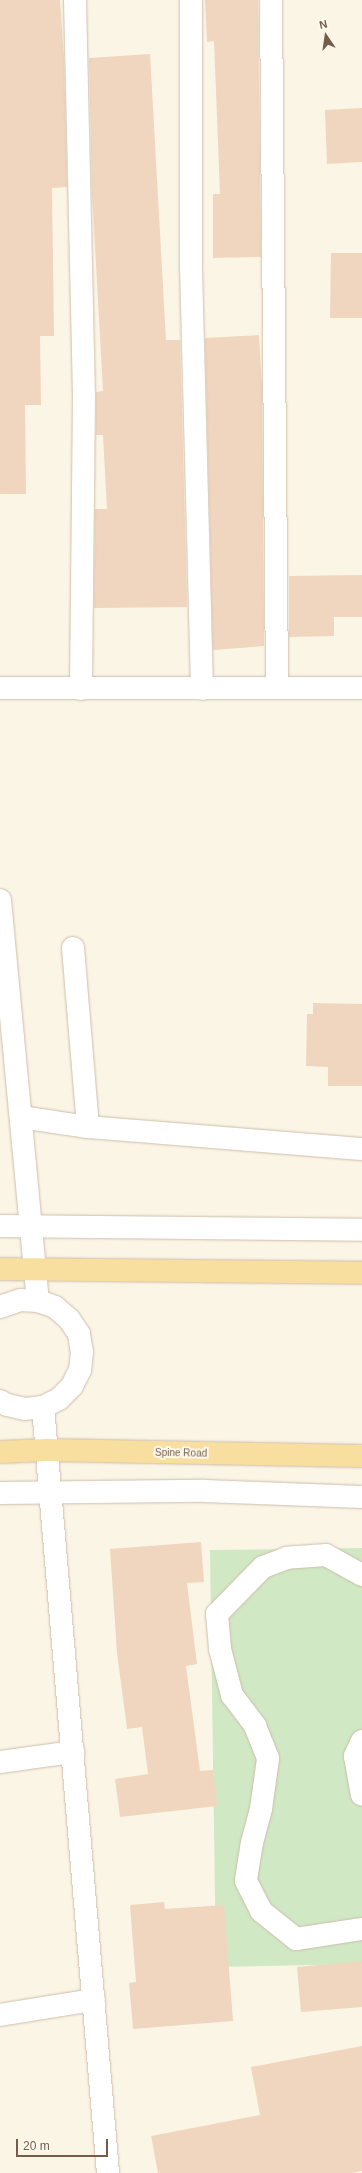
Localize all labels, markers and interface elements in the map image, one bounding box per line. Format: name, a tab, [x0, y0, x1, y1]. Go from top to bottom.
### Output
north arrow	[306, 16, 346, 56]
text: N	[318, 18, 329, 31]
street label: Spine Road	[155, 1447, 207, 1459]
scale bar	[18, 2131, 110, 2157]
text: 20 m	[23, 2139, 50, 2153]

